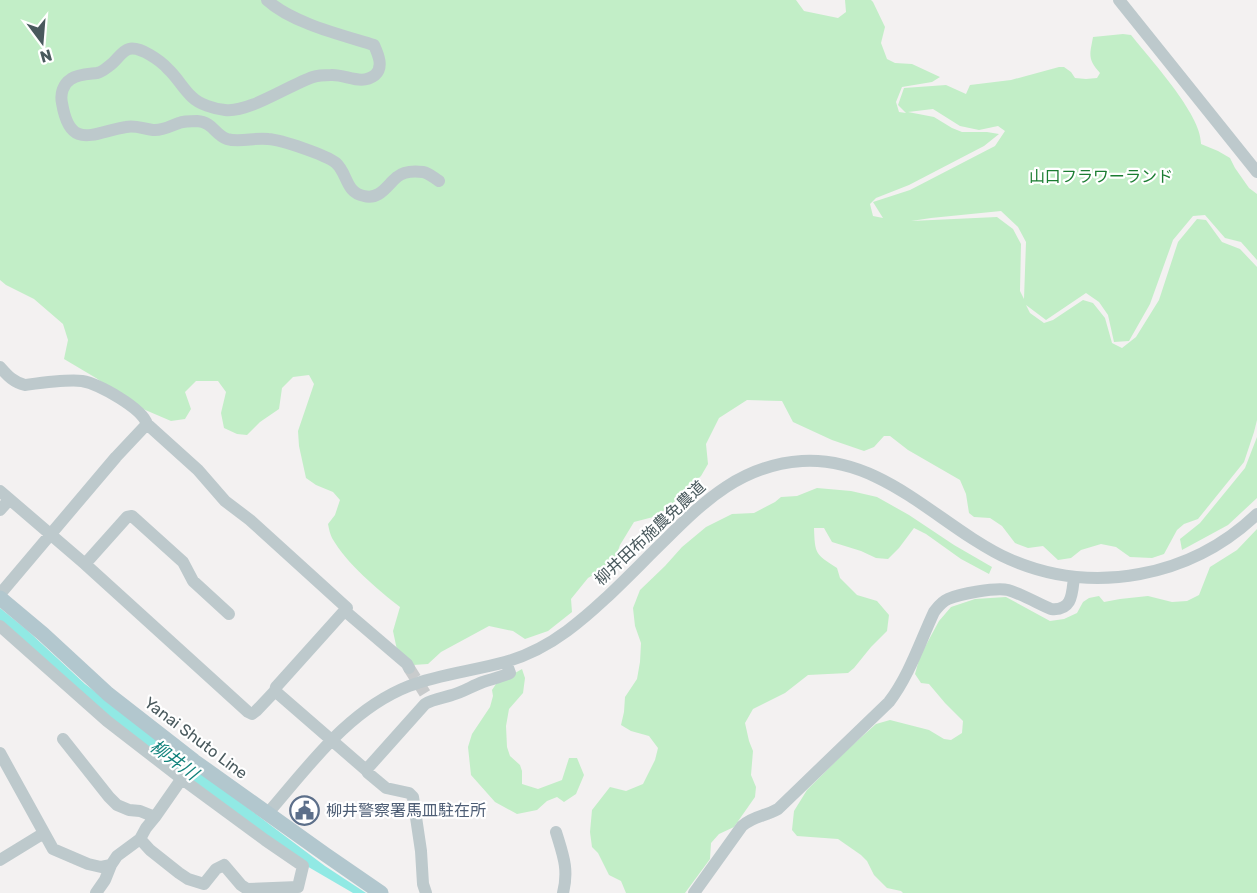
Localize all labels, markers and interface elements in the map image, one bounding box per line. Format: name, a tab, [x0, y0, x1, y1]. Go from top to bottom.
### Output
north arrow	[12, 12, 72, 72]
text: N	[38, 45, 54, 67]
park label: 山口フラワーランド	[1029, 167, 1173, 186]
street label: 柳井田布施農免農道	[591, 477, 709, 589]
street label: Yanai Shuto Line	[141, 693, 251, 783]
water label: 柳井川	[146, 735, 204, 786]
public building icon: 柳井警察署馬皿駐在所	[289, 794, 321, 826]
place label: 柳井警察署馬皿駐在所	[326, 801, 486, 820]

